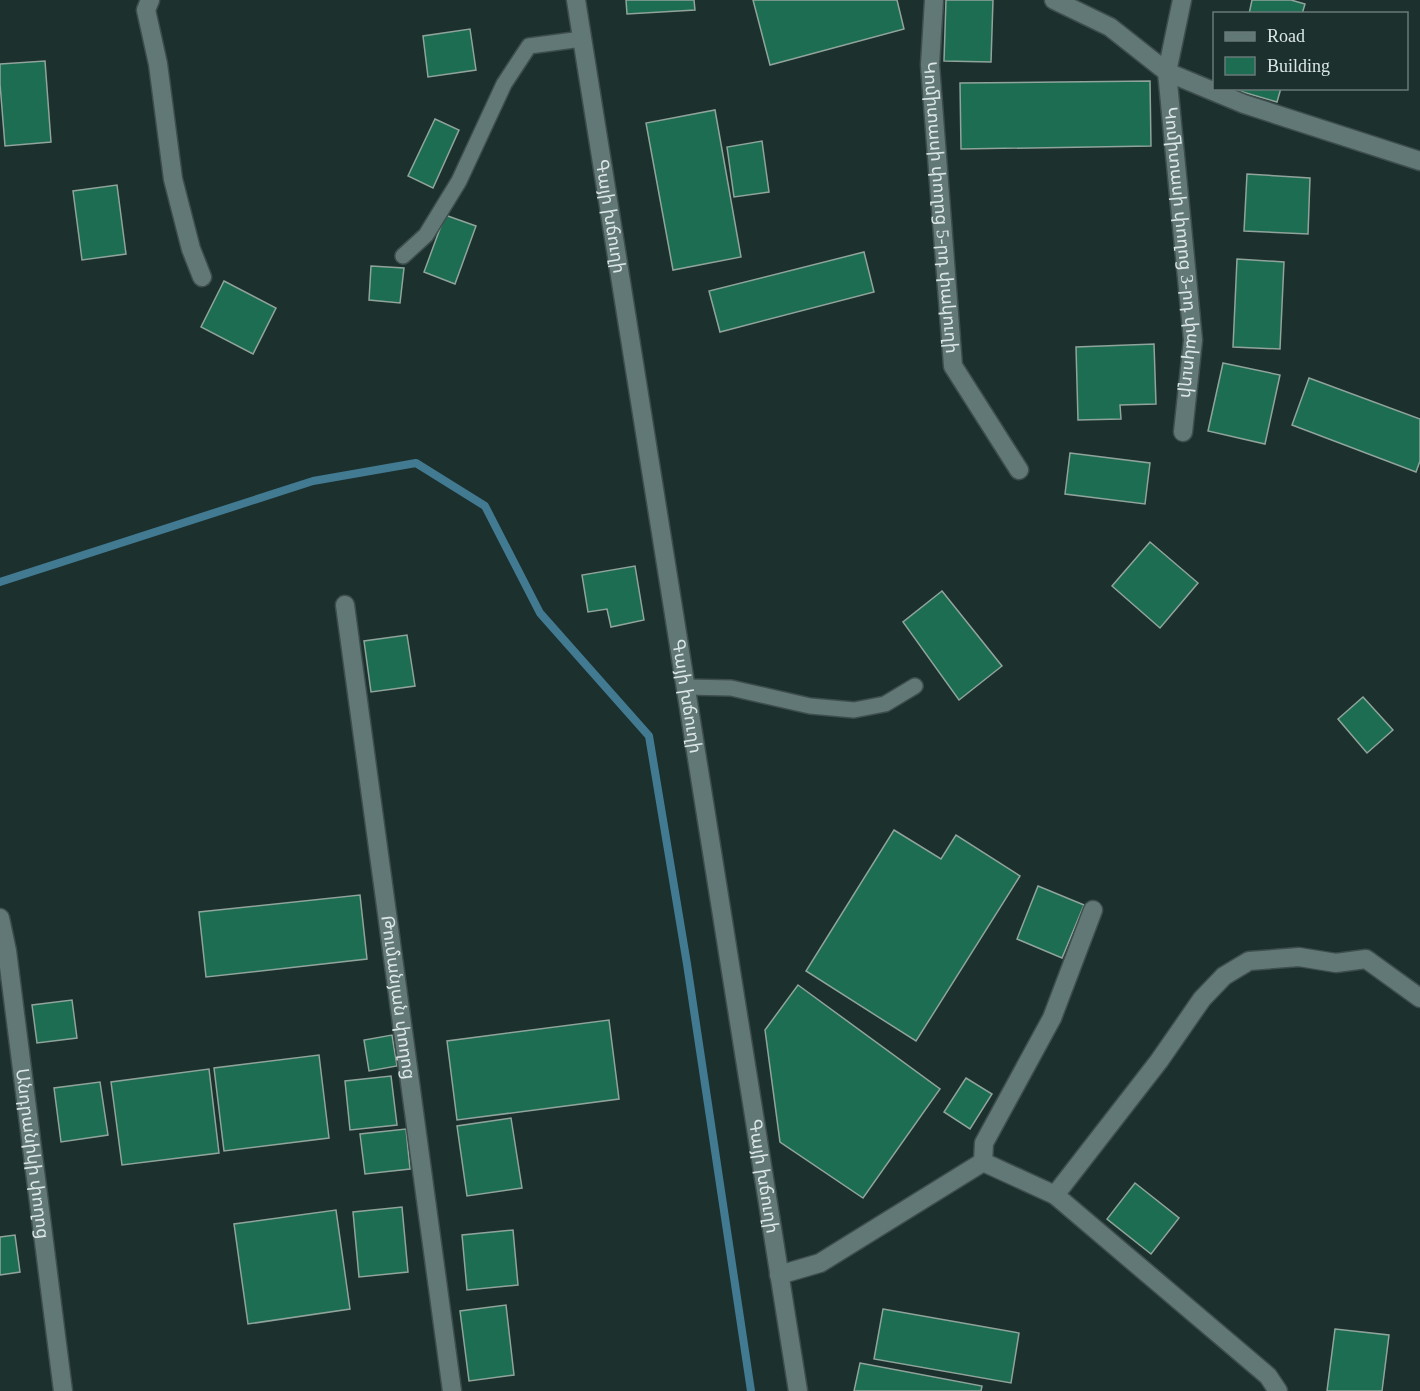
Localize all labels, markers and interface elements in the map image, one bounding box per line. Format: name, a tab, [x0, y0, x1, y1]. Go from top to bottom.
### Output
legend	[1213, 12, 1408, 90]
text: Road	[1267, 26, 1305, 46]
text: Building	[1267, 56, 1330, 76]
street label: Կոմիտասի փողոց 5-րդ փակուղի	[920, 61, 962, 354]
street label: Կոմիտասի փողոց 3-րդ փակուղի	[1160, 106, 1204, 399]
street label: Գայի խճուղի	[592, 158, 629, 275]
street label: Գայի խճուղի	[668, 638, 706, 755]
street label: Թումանյան փողոց	[377, 914, 419, 1081]
street label: Անդրանիկի փողոց	[12, 1067, 54, 1240]
street label: Գայի խճուղի	[745, 1118, 783, 1235]

